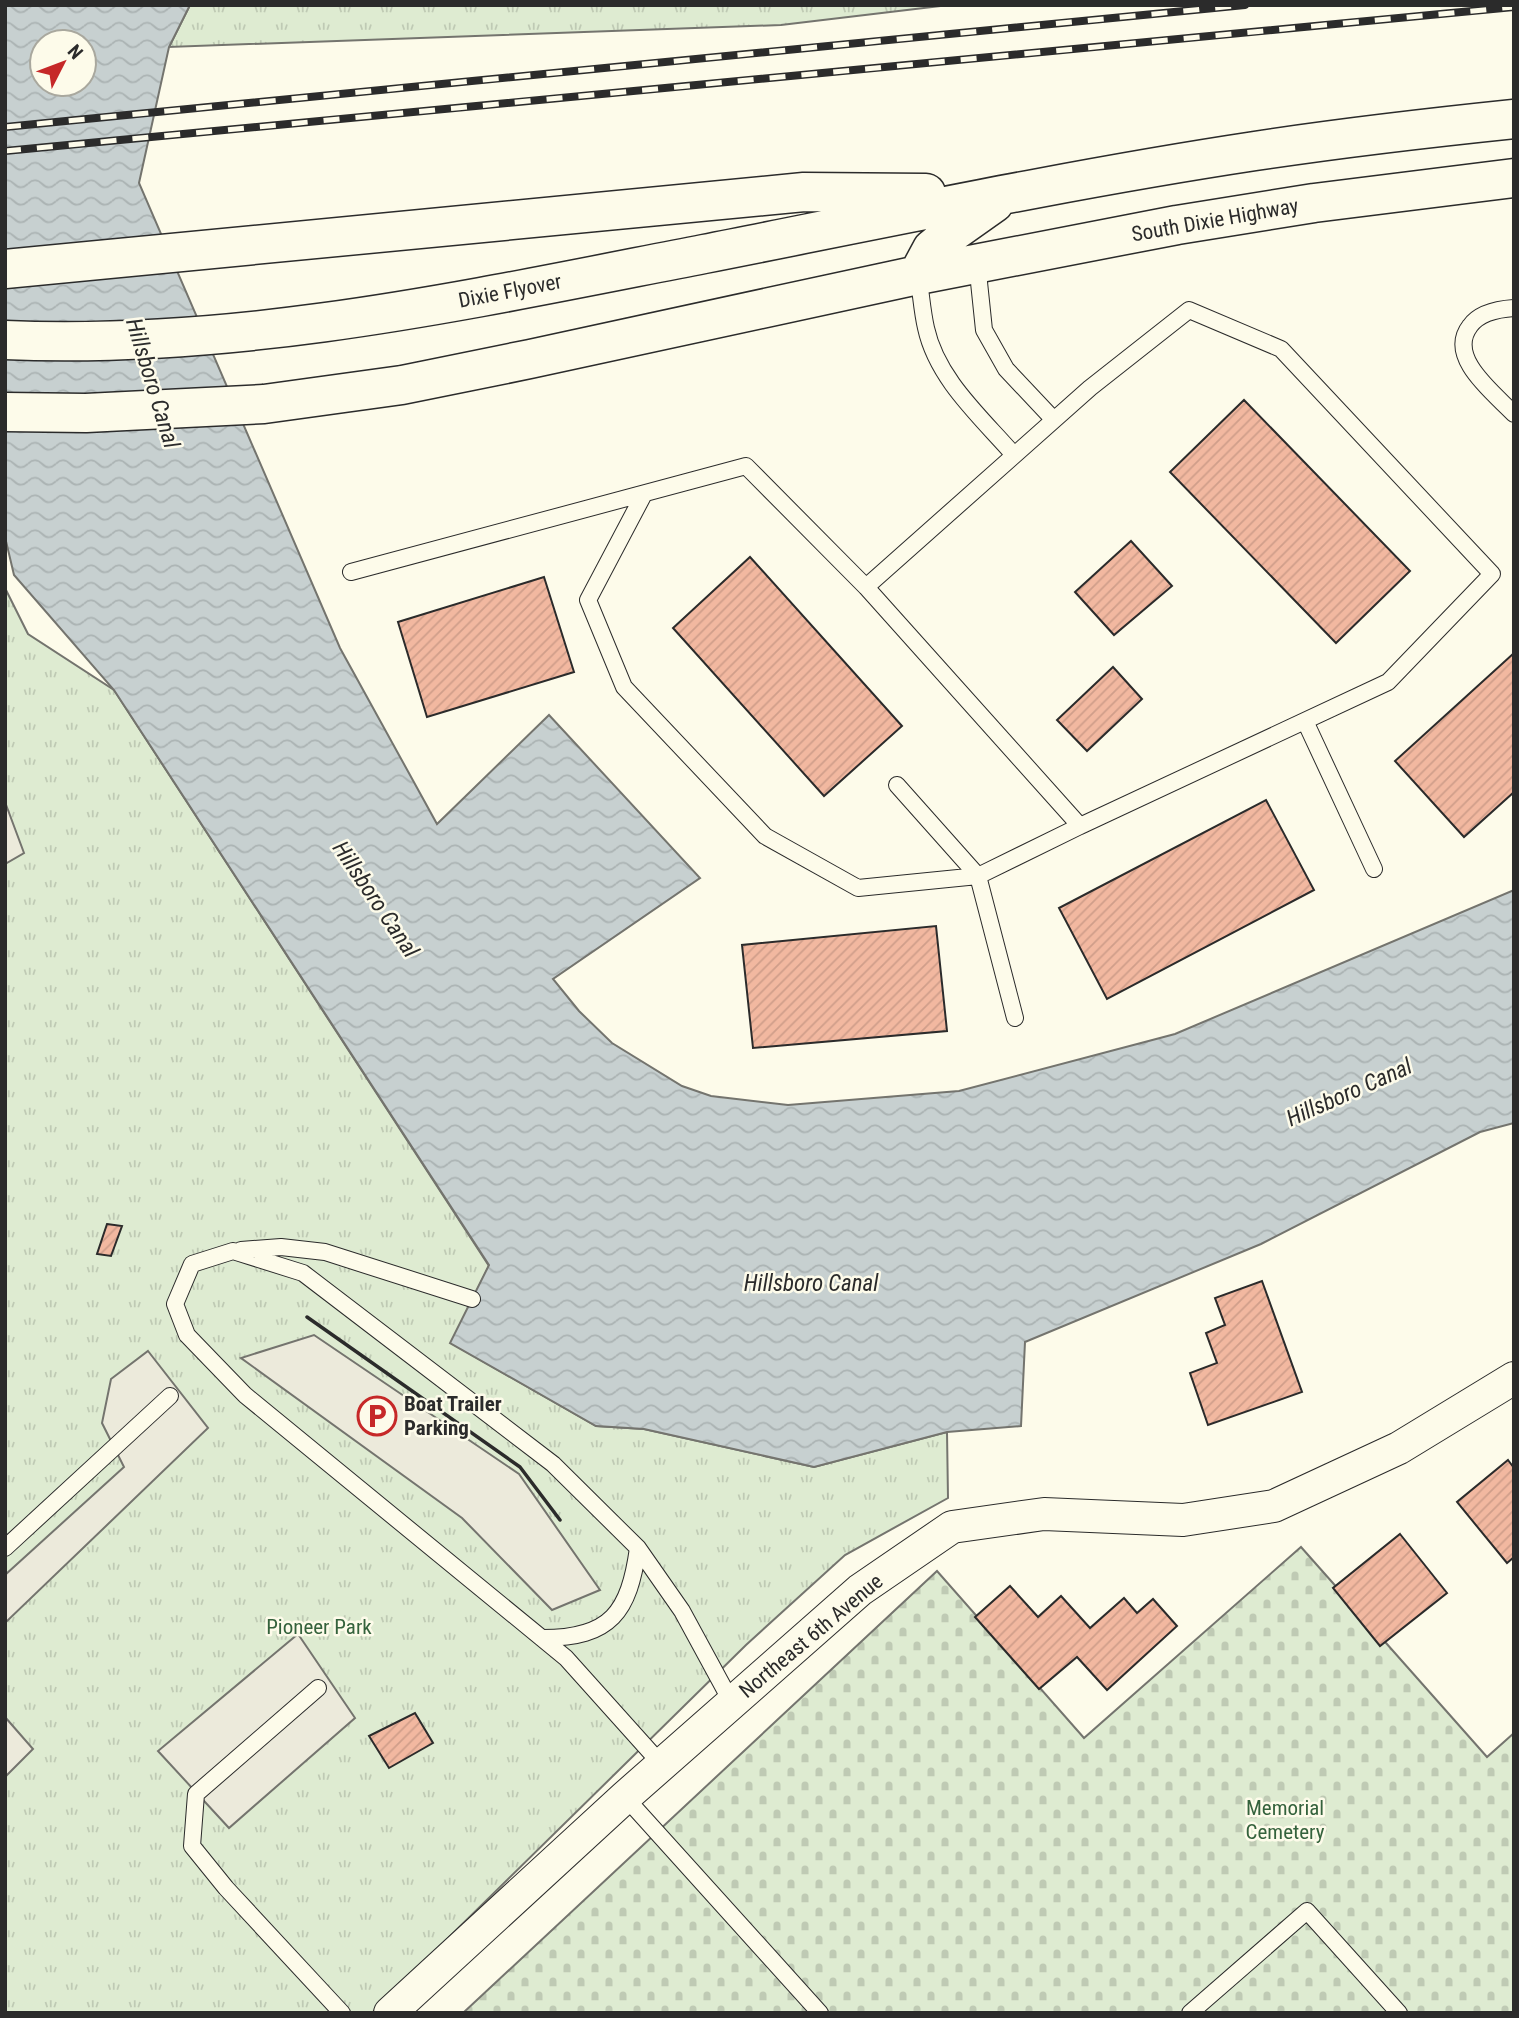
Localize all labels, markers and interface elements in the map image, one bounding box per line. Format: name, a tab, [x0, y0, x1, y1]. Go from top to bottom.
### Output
north arrow	[28, 28, 98, 98]
text: N	[63, 40, 88, 64]
street label: South Dixie Highway	[1130, 193, 1300, 246]
street label: Dixie Flyover	[456, 269, 564, 313]
water label: Hillsboro Canal	[120, 315, 185, 452]
water label: Hillsboro Canal	[327, 836, 425, 963]
water label: Hillsboro Canal	[1282, 1052, 1417, 1132]
water label: Hillsboro Canal	[744, 1270, 879, 1297]
place label: Boat Trailer Parking	[404, 1392, 502, 1440]
parking icon: Boat Trailer Parking	[356, 1395, 398, 1437]
street label: Northeast 6th Avenue	[735, 1569, 888, 1703]
park label: Pioneer Park	[266, 1615, 372, 1639]
park label: Memorial Cemetery	[1246, 1796, 1325, 1844]

